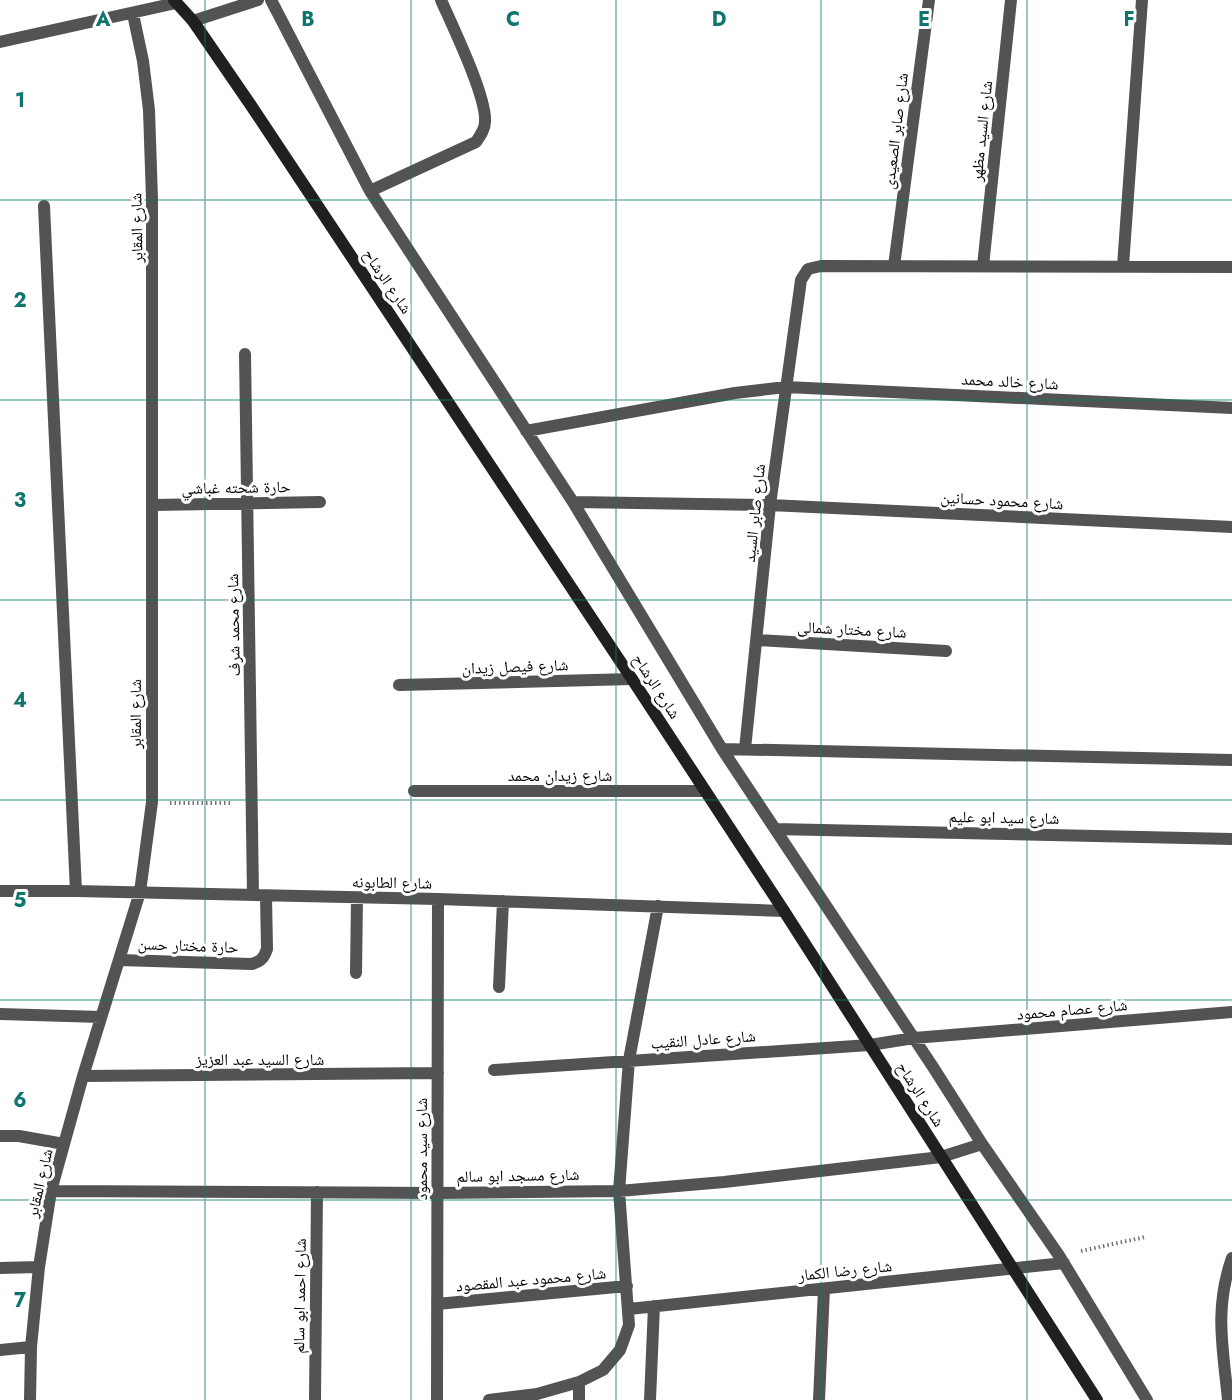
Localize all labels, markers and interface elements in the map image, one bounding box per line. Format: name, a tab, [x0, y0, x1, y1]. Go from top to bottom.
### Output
text: A	[95, 5, 111, 34]
text: B	[301, 5, 315, 34]
text: C	[506, 5, 520, 34]
text: D	[712, 5, 726, 34]
text: E	[918, 5, 930, 34]
text: F	[1123, 5, 1135, 34]
street label: شارع صابر الصعيدى	[877, 72, 914, 191]
street label: شارع السيد مظهر	[965, 80, 998, 184]
text: 1	[15, 86, 25, 115]
street label: شارع المقابر	[124, 193, 149, 264]
street label: شارع الرشاح	[357, 244, 418, 318]
text: 2	[13, 286, 27, 315]
street label: شارع خالد محمد	[961, 367, 1059, 396]
street label: شارع صابر السيد	[738, 463, 771, 563]
street label: حارة شحته غباشي	[181, 475, 291, 501]
text: 3	[14, 486, 26, 515]
street label: شارع محمود حسانين	[940, 486, 1064, 515]
street label: شارع محمد شرف	[221, 573, 246, 677]
street label: شارع مختار شمالى	[797, 615, 907, 644]
street label: شارع الرشاح	[627, 649, 686, 723]
street label: شارع فيصل زيدان	[461, 653, 569, 680]
street label: شارع المقابر	[124, 679, 147, 750]
text: 4	[13, 686, 27, 715]
street label: شارع زيدان محمد	[508, 764, 612, 787]
street label: شارع سيد ابو عليم	[949, 805, 1059, 830]
street label: شارع الطابونه	[352, 870, 432, 895]
text: 5	[14, 886, 27, 915]
street label: حارة مختار حسن	[137, 932, 239, 959]
street label: شارع عصام محمود	[1016, 993, 1128, 1026]
street label: شارع عادل النقيب	[650, 1024, 756, 1055]
street label: شارع السيد عبد العزيز	[195, 1048, 324, 1071]
street label: شارع الرشاح	[891, 1057, 950, 1131]
text: 6	[13, 1086, 27, 1115]
street label: شارع سيد محمود	[410, 1098, 433, 1200]
street label: شارع المقابر	[20, 1146, 59, 1221]
street label: شارع مسجد ابو سالم	[456, 1163, 580, 1188]
street label: شارع احمد ابو سالم	[287, 1238, 312, 1354]
street label: شارع رضا الكمار	[796, 1254, 893, 1287]
street label: شارع محمود عبد المقصود	[455, 1261, 607, 1298]
text: 7	[14, 1286, 27, 1315]

